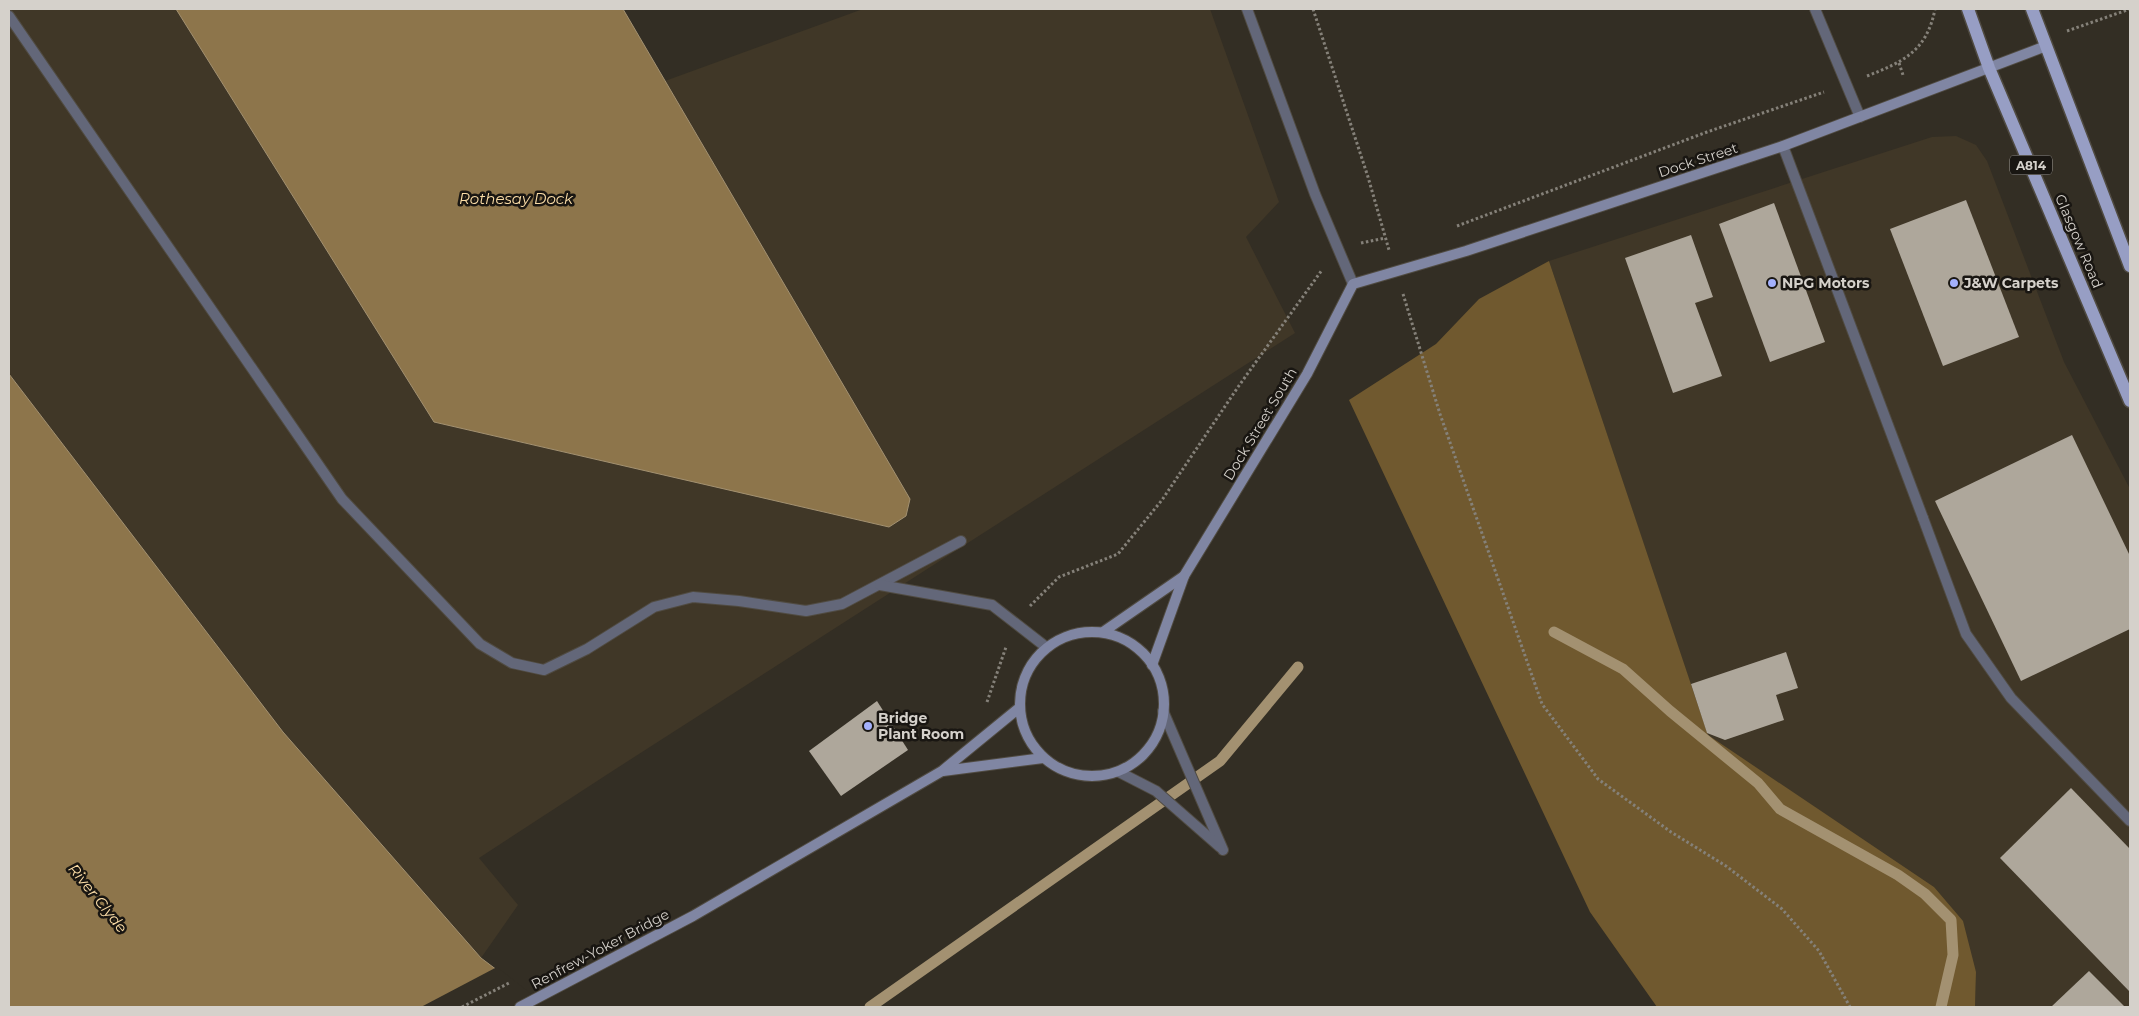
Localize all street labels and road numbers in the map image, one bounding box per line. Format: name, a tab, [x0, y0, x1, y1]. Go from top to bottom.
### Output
street label: Dock Street	[1656, 139, 1740, 181]
road number: A814	[2010, 156, 2052, 174]
street label: Glasgow Road	[2051, 191, 2107, 291]
street label: Dock Street South	[1219, 364, 1301, 484]
street label: Renfrew-Yoker Bridge	[528, 905, 672, 993]

